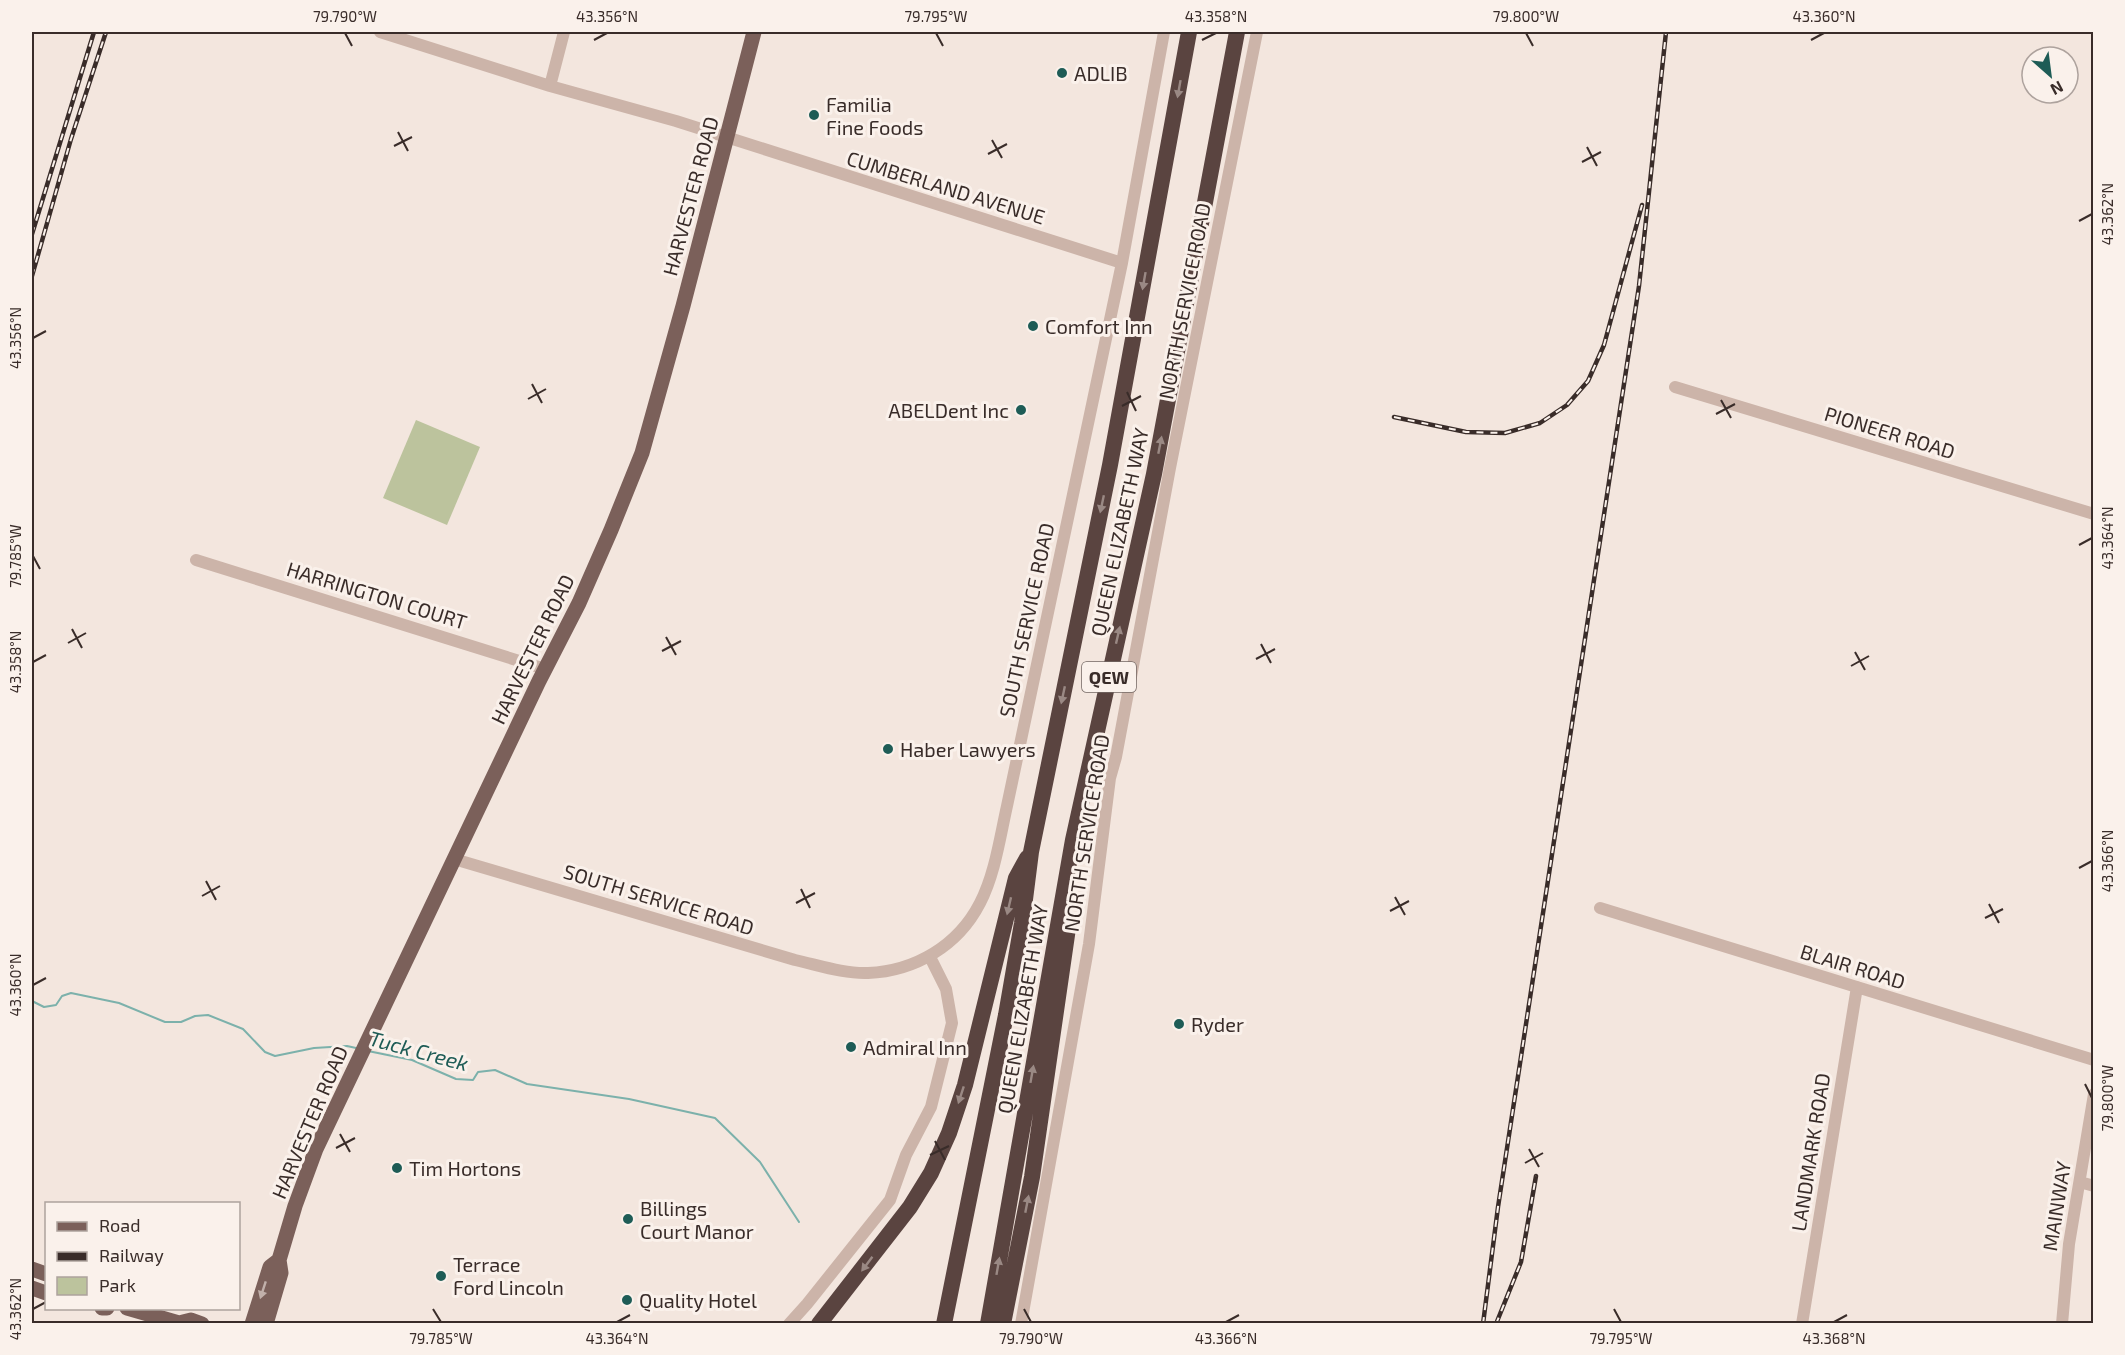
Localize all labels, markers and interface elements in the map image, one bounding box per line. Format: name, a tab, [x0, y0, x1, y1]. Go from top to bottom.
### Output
text: 79.790°W	[313, 7, 377, 25]
text: 43.356°N	[576, 7, 638, 25]
text: 79.795°W	[904, 7, 968, 25]
text: 43.358°N	[1185, 7, 1247, 25]
text: 79.800°W	[1493, 7, 1559, 25]
text: 43.360°N	[1793, 7, 1856, 25]
north arrow	[2020, 45, 2080, 105]
place label: ADLIB	[1074, 61, 1128, 85]
marker: ADLIB	[1055, 66, 1069, 80]
text: N	[2048, 78, 2067, 100]
one-way arrow	[1174, 80, 1183, 99]
place label: Familia Fine Foods	[826, 92, 923, 139]
marker: Familia Fine Foods	[807, 108, 821, 122]
street label: HARVESTER ROAD	[657, 114, 723, 278]
street label: CUMBERLAND AVENUE	[844, 145, 1048, 229]
text: 43.362°N	[2098, 183, 2116, 245]
street label: NORTH SERVICE ROAD	[1153, 201, 1215, 401]
one-way arrow	[1139, 272, 1148, 291]
text: 43.356°N	[6, 307, 24, 369]
place label: Comfort Inn	[1045, 314, 1153, 338]
marker: Comfort Inn	[1026, 319, 1040, 333]
place label: ABELDent Inc	[888, 398, 1009, 422]
street label: PIONEER ROAD	[1822, 401, 1958, 463]
marker: ABELDent Inc	[1014, 403, 1028, 417]
street label: QUEEN ELIZABETH WAY	[1085, 425, 1153, 638]
one-way arrow	[1155, 435, 1164, 454]
one-way arrow	[1097, 494, 1106, 513]
text: 43.364°N	[2098, 506, 2116, 570]
street label: SOUTH SERVICE ROAD	[994, 521, 1058, 719]
text: 79.785°W	[6, 524, 24, 588]
street label: HARRINGTON COURT	[284, 556, 470, 634]
street label: HARVESTER ROAD	[485, 570, 579, 728]
one-way arrow	[1114, 626, 1123, 645]
text: 43.358°N	[6, 631, 24, 693]
road number: QEW	[1082, 662, 1136, 692]
one-way arrow	[1058, 685, 1067, 704]
street label: NORTH SERVICE ROAD	[1059, 733, 1113, 933]
place label: Haber Lawyers	[900, 737, 1036, 761]
marker: Haber Lawyers	[881, 742, 895, 756]
text: 43.366°N	[2098, 830, 2116, 892]
street label: SOUTH SERVICE ROAD	[561, 859, 757, 939]
one-way arrow	[1004, 897, 1013, 916]
street label: QUEEN ELIZABETH WAY	[992, 902, 1052, 1116]
street label: BLAIR ROAD	[1798, 939, 1908, 993]
text: 43.360°N	[6, 954, 24, 1017]
place label: Ryder	[1191, 1012, 1244, 1036]
marker: Ryder	[1172, 1017, 1186, 1031]
water label: Tuck Creek	[367, 1025, 471, 1075]
place label: Admiral Inn	[863, 1035, 967, 1059]
marker: Admiral Inn	[844, 1040, 858, 1054]
street label: HARVESTER ROAD	[266, 1042, 352, 1202]
one-way arrow	[1028, 1064, 1037, 1083]
text: 79.800°W	[2098, 1065, 2116, 1131]
street label: LANDMARK ROAD	[1786, 1071, 1834, 1233]
one-way arrow	[956, 1086, 965, 1104]
place label: Tim Hortons	[409, 1156, 521, 1180]
street label: MAINWAY	[2037, 1159, 2075, 1253]
marker: Tim Hortons	[390, 1161, 404, 1175]
one-way arrow	[1023, 1195, 1032, 1214]
place label: Billings Court Manor	[640, 1196, 754, 1243]
legend	[45, 1202, 240, 1310]
marker: Billings Court Manor	[621, 1212, 635, 1226]
text: Road	[99, 1214, 140, 1236]
text: Railway	[99, 1244, 164, 1266]
place label: Terrace Ford Lincoln	[453, 1252, 564, 1299]
one-way arrow	[861, 1255, 873, 1271]
one-way arrow	[994, 1256, 1003, 1275]
marker: Terrace Ford Lincoln	[434, 1269, 448, 1283]
text: Park	[99, 1274, 136, 1296]
text: 43.362°N	[6, 1278, 24, 1340]
one-way arrow	[257, 1281, 267, 1299]
place label: Quality Hotel	[639, 1288, 757, 1312]
marker: Quality Hotel	[620, 1293, 634, 1307]
text: 79.785°W	[409, 1329, 473, 1347]
text: 43.364°N	[585, 1329, 649, 1347]
text: 79.790°W	[999, 1329, 1063, 1347]
text: 43.366°N	[1195, 1329, 1257, 1347]
text: 79.795°W	[1589, 1329, 1653, 1347]
text: 43.368°N	[1802, 1329, 1866, 1347]

